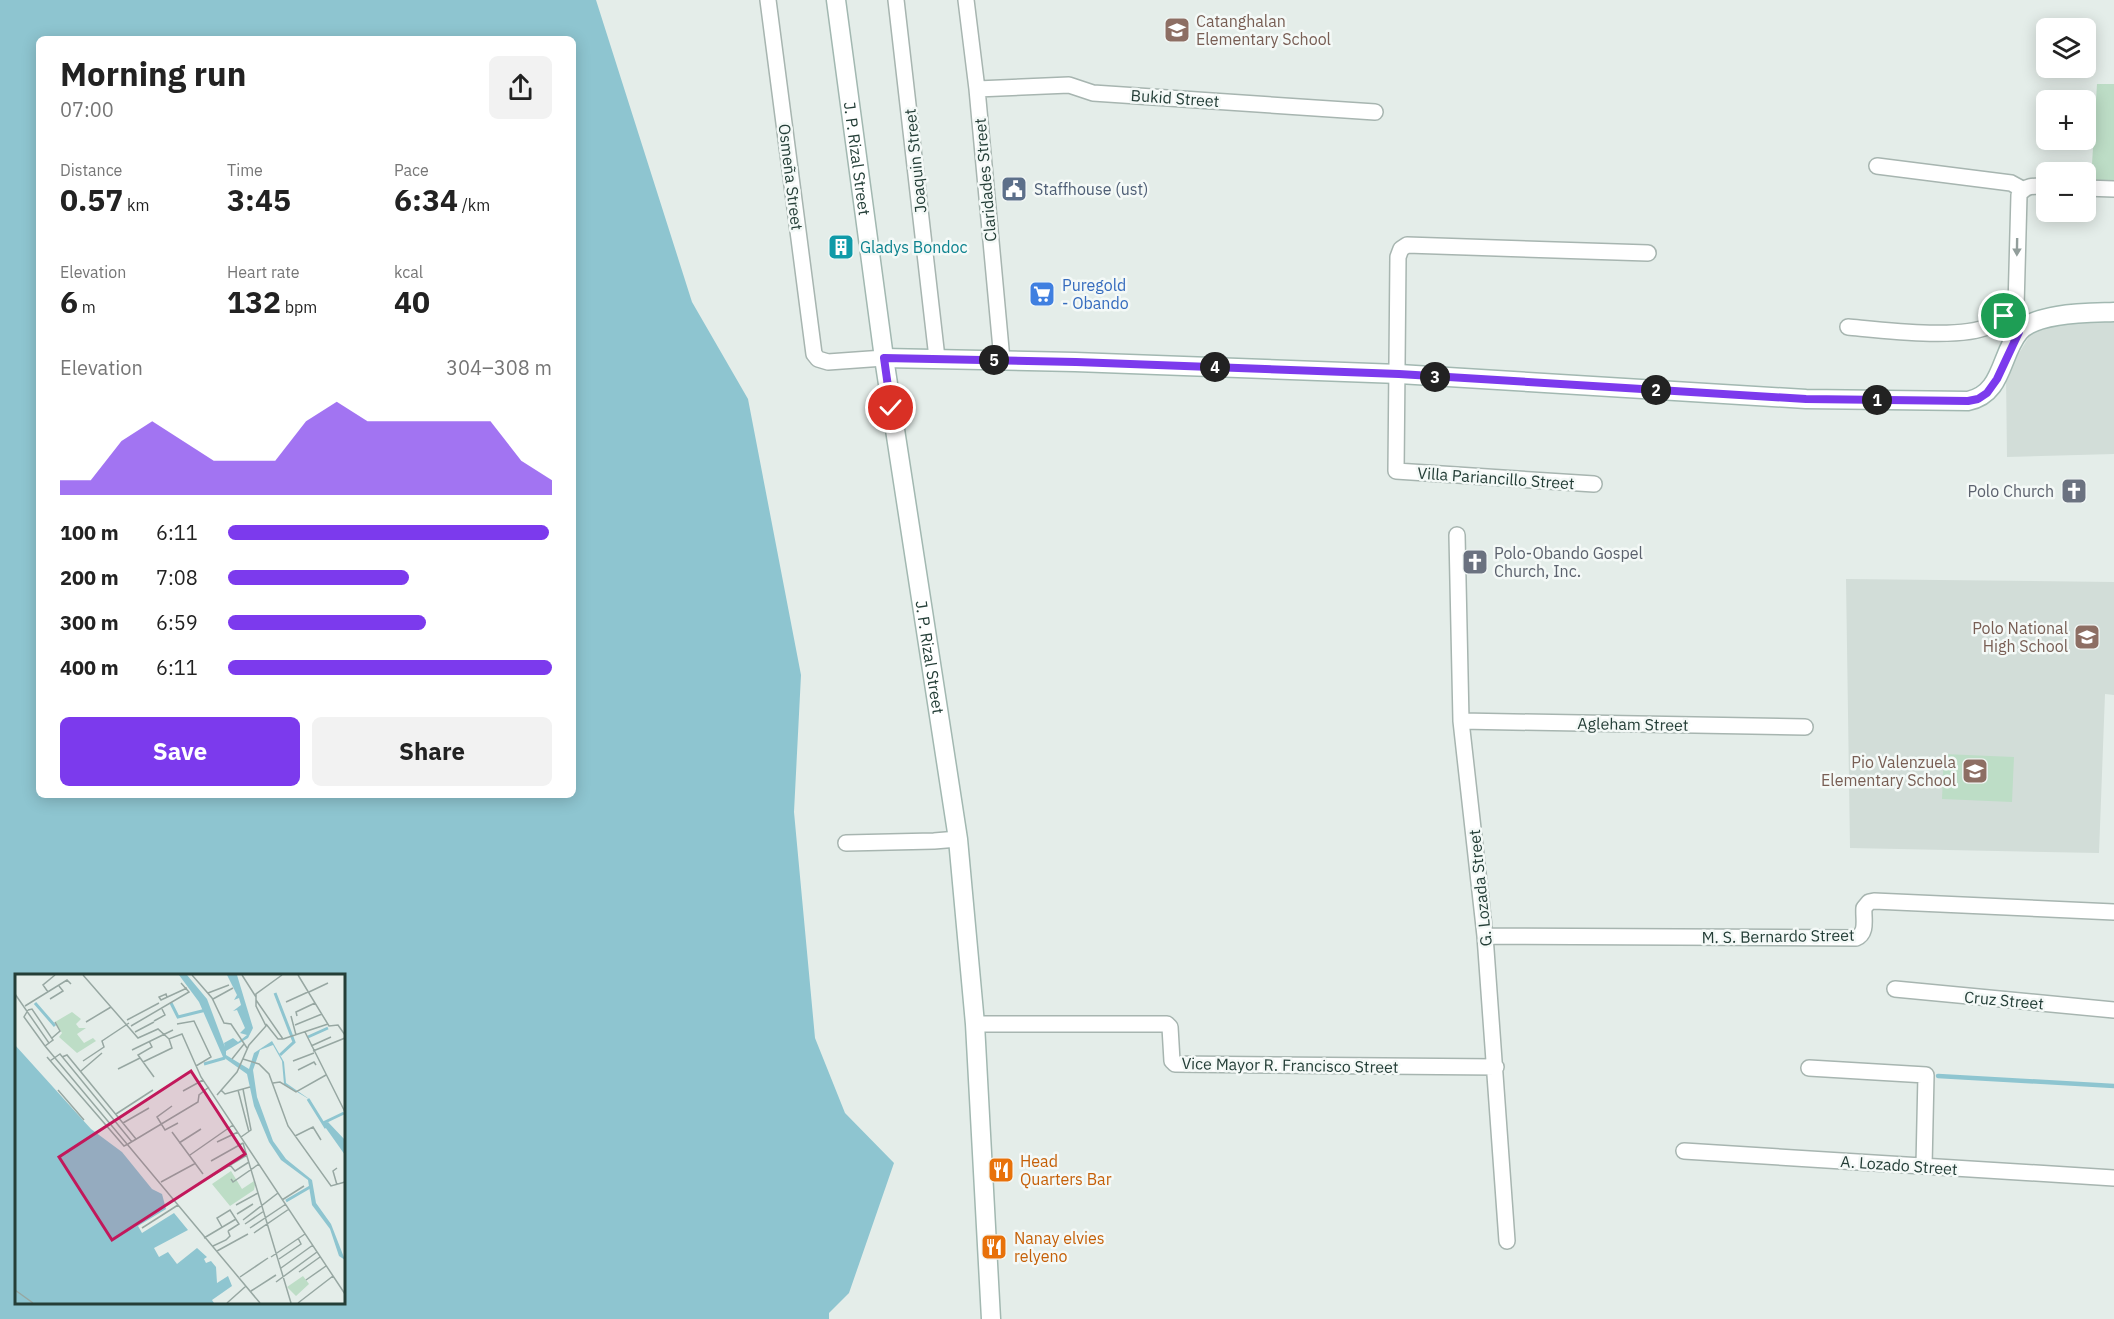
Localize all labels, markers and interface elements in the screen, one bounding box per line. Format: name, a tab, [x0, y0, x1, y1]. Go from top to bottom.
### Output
place label: Catanghalan Elementary School	[1196, 11, 1331, 49]
school or university icon: Catanghalan Elementary School	[1162, 15, 1192, 45]
map controls	[2036, 18, 2096, 222]
button: layers	[2036, 18, 2096, 78]
text: Morning run	[60, 52, 246, 95]
button: share	[489, 56, 552, 119]
street label: Bukid Street	[1130, 85, 1220, 111]
button: +	[2036, 90, 2096, 150]
text: 07:00	[60, 96, 114, 123]
street label: J. P. Rizal Street	[840, 100, 875, 217]
street label: Joaquin Street	[900, 108, 930, 214]
street label: Claridades Street	[970, 117, 1000, 243]
street label: Osmeña Street	[775, 123, 807, 231]
text: Distance	[60, 160, 122, 180]
text: Time	[227, 160, 263, 180]
text: Pace	[394, 160, 429, 180]
button: −	[2036, 162, 2096, 222]
public building icon: Staffhouse (ust)	[999, 174, 1029, 204]
place label: Staffhouse (ust)	[1034, 179, 1148, 199]
text: 0.57	[60, 180, 123, 219]
text: 3:45	[227, 180, 291, 219]
text: 6:34	[394, 180, 458, 219]
text: km	[123, 195, 150, 215]
text: /km	[458, 195, 490, 215]
building icon: Gladys Bondoc	[826, 232, 856, 262]
place label: Gladys Bondoc	[860, 237, 968, 257]
one-way arrow	[2012, 237, 2022, 256]
text: Elevation	[60, 262, 126, 282]
text: Heart rate	[227, 262, 300, 282]
text: kcal	[394, 262, 423, 282]
place label: Puregold - Obando	[1062, 275, 1129, 313]
supermarket icon: Puregold - Obando	[1027, 279, 1057, 309]
text: 6	[60, 282, 78, 321]
text: 132	[227, 282, 281, 321]
text: 40	[394, 282, 430, 321]
pin	[1978, 290, 2029, 341]
text: m	[78, 297, 96, 317]
text: bpm	[281, 297, 317, 317]
icon: arrive	[1987, 299, 2020, 332]
pin: 5	[979, 345, 1009, 375]
text: 5	[989, 350, 999, 370]
pin: 4	[1200, 352, 1230, 382]
text: Elevation	[60, 354, 143, 381]
text: 304–308 m	[446, 354, 552, 381]
text: 4	[1210, 357, 1220, 377]
pin: 3	[1420, 362, 1450, 392]
text: 3	[1430, 367, 1440, 387]
pin: 2	[1641, 375, 1671, 405]
text: 2	[1651, 380, 1661, 400]
pin	[865, 382, 916, 433]
pin: 1	[1862, 385, 1892, 415]
text: 1	[1872, 390, 1882, 410]
icon: check	[874, 391, 907, 424]
street label: Villa Pariancillo Street	[1417, 463, 1575, 493]
church icon: Polo Church	[2059, 476, 2089, 506]
place label: Polo Church	[1968, 481, 2054, 501]
text: 100 m	[60, 519, 119, 546]
text: 6:11	[156, 519, 198, 546]
place label: Polo-Obando Gospel Church, Inc.	[1494, 543, 1643, 581]
church icon: Polo-Obando Gospel Church, Inc.	[1460, 547, 1490, 577]
text: 200 m	[60, 564, 119, 591]
text: 7:08	[156, 564, 198, 591]
street label: J. P. Rizal Street	[911, 599, 949, 715]
text: 300 m	[60, 609, 119, 636]
text: 6:59	[156, 609, 198, 636]
place label: Polo National High School	[1972, 618, 2068, 656]
school or university icon: Polo National High School	[2072, 622, 2102, 652]
text: 400 m	[60, 654, 119, 681]
text: 6:11	[156, 654, 198, 681]
street label: Agleham Street	[1577, 713, 1689, 735]
button: Save	[60, 717, 300, 786]
button: Share	[312, 717, 552, 786]
place label: Pio Valenzuela Elementary School	[1821, 752, 1956, 790]
school or university icon: Pio Valenzuela Elementary School	[1960, 756, 1990, 786]
street label: G. Lozada Street	[1464, 829, 1496, 947]
street label: M. S. Bernardo Street	[1701, 925, 1855, 947]
inset map	[15, 974, 345, 1304]
street label: Cruz Street	[1963, 987, 2045, 1013]
street label: Vice Mayor R. Francisco Street	[1181, 1053, 1399, 1077]
place label: Head Quarters Bar	[1020, 1151, 1112, 1189]
street label: A. Lozado Street	[1840, 1151, 1958, 1179]
restaurant icon: Head Quarters Bar	[986, 1155, 1016, 1185]
place label: Nanay elvies relyeno	[1014, 1228, 1105, 1266]
restaurant icon: Nanay elvies relyeno	[979, 1232, 1009, 1262]

